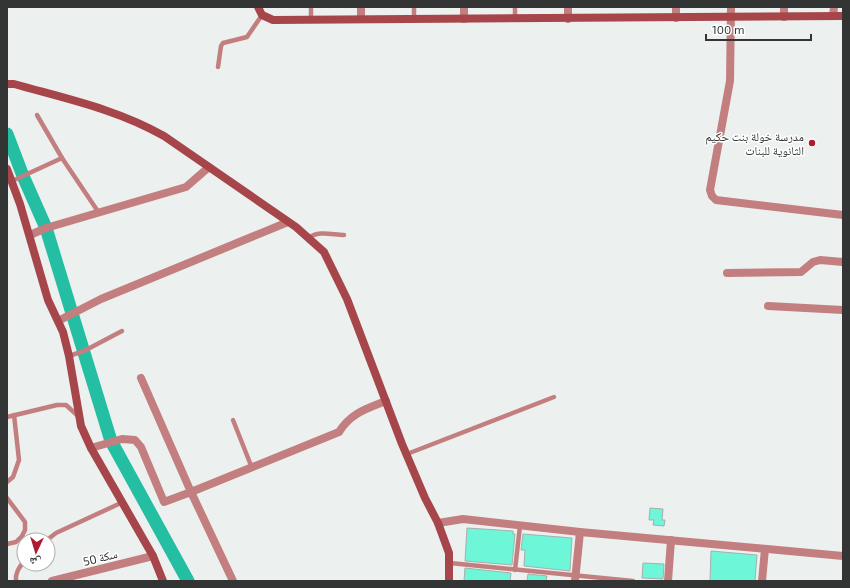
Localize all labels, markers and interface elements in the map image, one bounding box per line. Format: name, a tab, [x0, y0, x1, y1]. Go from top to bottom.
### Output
scale bar	[706, 16, 811, 42]
text: 100 m	[712, 22, 744, 36]
place label: مدرسة خولة بنت حكيم الثانوية للبنات	[705, 129, 804, 158]
marker: مدرسة خولة بنت حكيم الثانوية للبنات	[807, 138, 817, 148]
north arrow	[16, 532, 56, 572]
street label: سكة 50	[81, 546, 119, 568]
text: ش	[29, 554, 42, 569]

